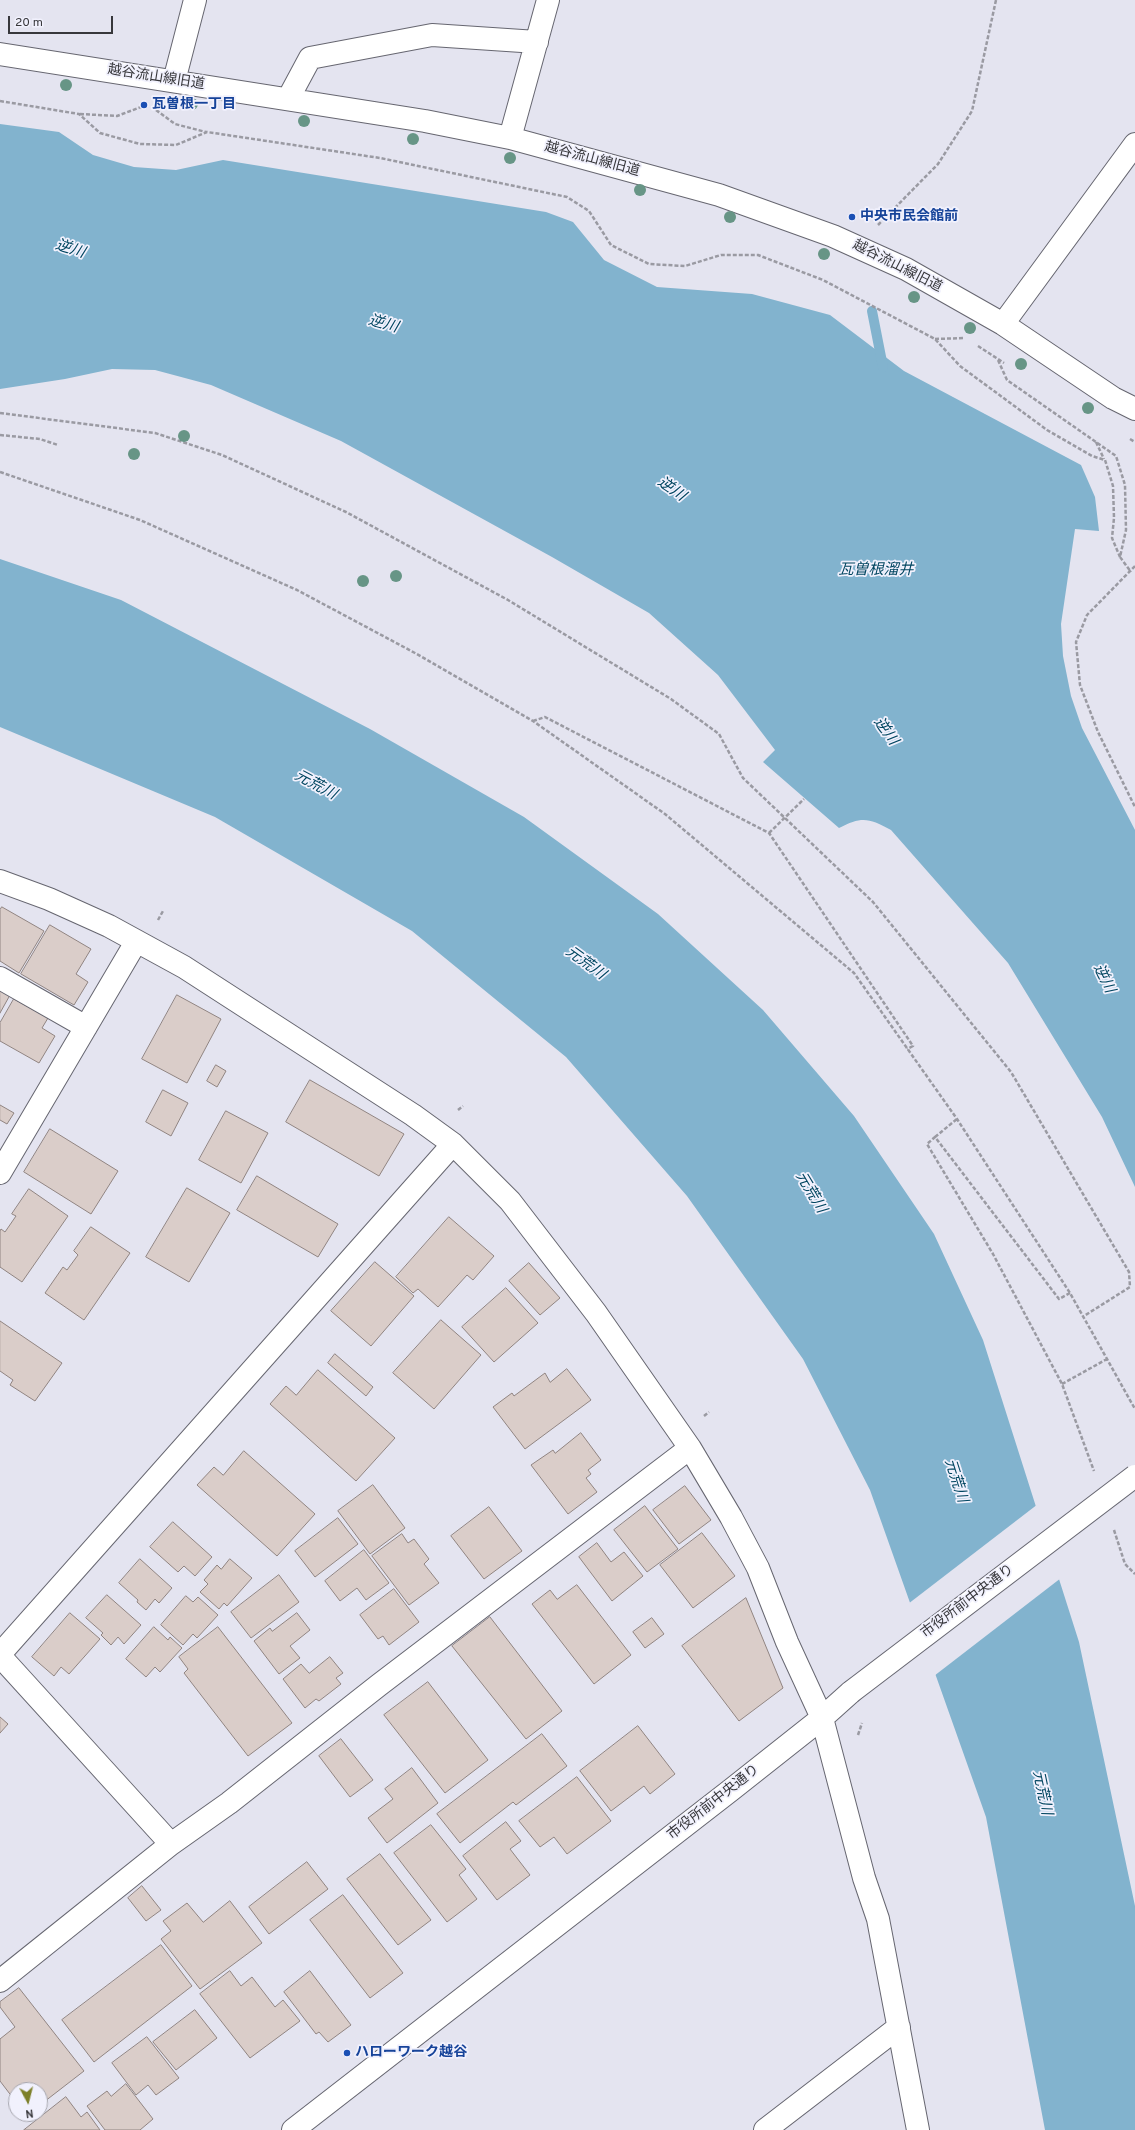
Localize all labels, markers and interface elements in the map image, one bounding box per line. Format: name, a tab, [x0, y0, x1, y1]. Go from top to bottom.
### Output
scale bar	[10, 8, 115, 34]
text: 20 m	[15, 15, 43, 31]
street label: 越谷流山線旧道	[106, 62, 206, 94]
place label: 瓦曽根一丁目	[152, 97, 236, 113]
marker: 瓦曽根一丁目	[139, 100, 149, 110]
street label: 越谷流山線旧道	[542, 139, 642, 181]
place label: 中央市民会館前	[860, 209, 958, 225]
marker: 中央市民会館前	[847, 212, 857, 222]
water label: 逆川	[53, 237, 87, 263]
street label: 越谷流山線旧道	[850, 237, 944, 297]
water label: 逆川	[366, 312, 400, 338]
water label: 逆川	[654, 474, 688, 506]
water label: 瓦曽根溜井	[839, 562, 913, 580]
water label: 逆川	[869, 715, 901, 749]
water label: 元荒川	[291, 767, 339, 805]
water label: 元荒川	[562, 943, 608, 985]
water label: 逆川	[1088, 962, 1118, 996]
water label: 元荒川	[791, 1169, 829, 1217]
water label: 元荒川	[939, 1457, 971, 1505]
street label: 市役所前中央通り	[918, 1562, 1018, 1642]
street label: 市役所前中央通り	[665, 1762, 763, 1844]
water label: 元荒川	[1028, 1769, 1054, 1817]
place label: ハローワーク越谷	[355, 2045, 467, 2061]
marker: ハローワーク越谷	[342, 2048, 352, 2058]
north arrow	[8, 2082, 48, 2122]
text: N	[25, 2105, 34, 2120]

